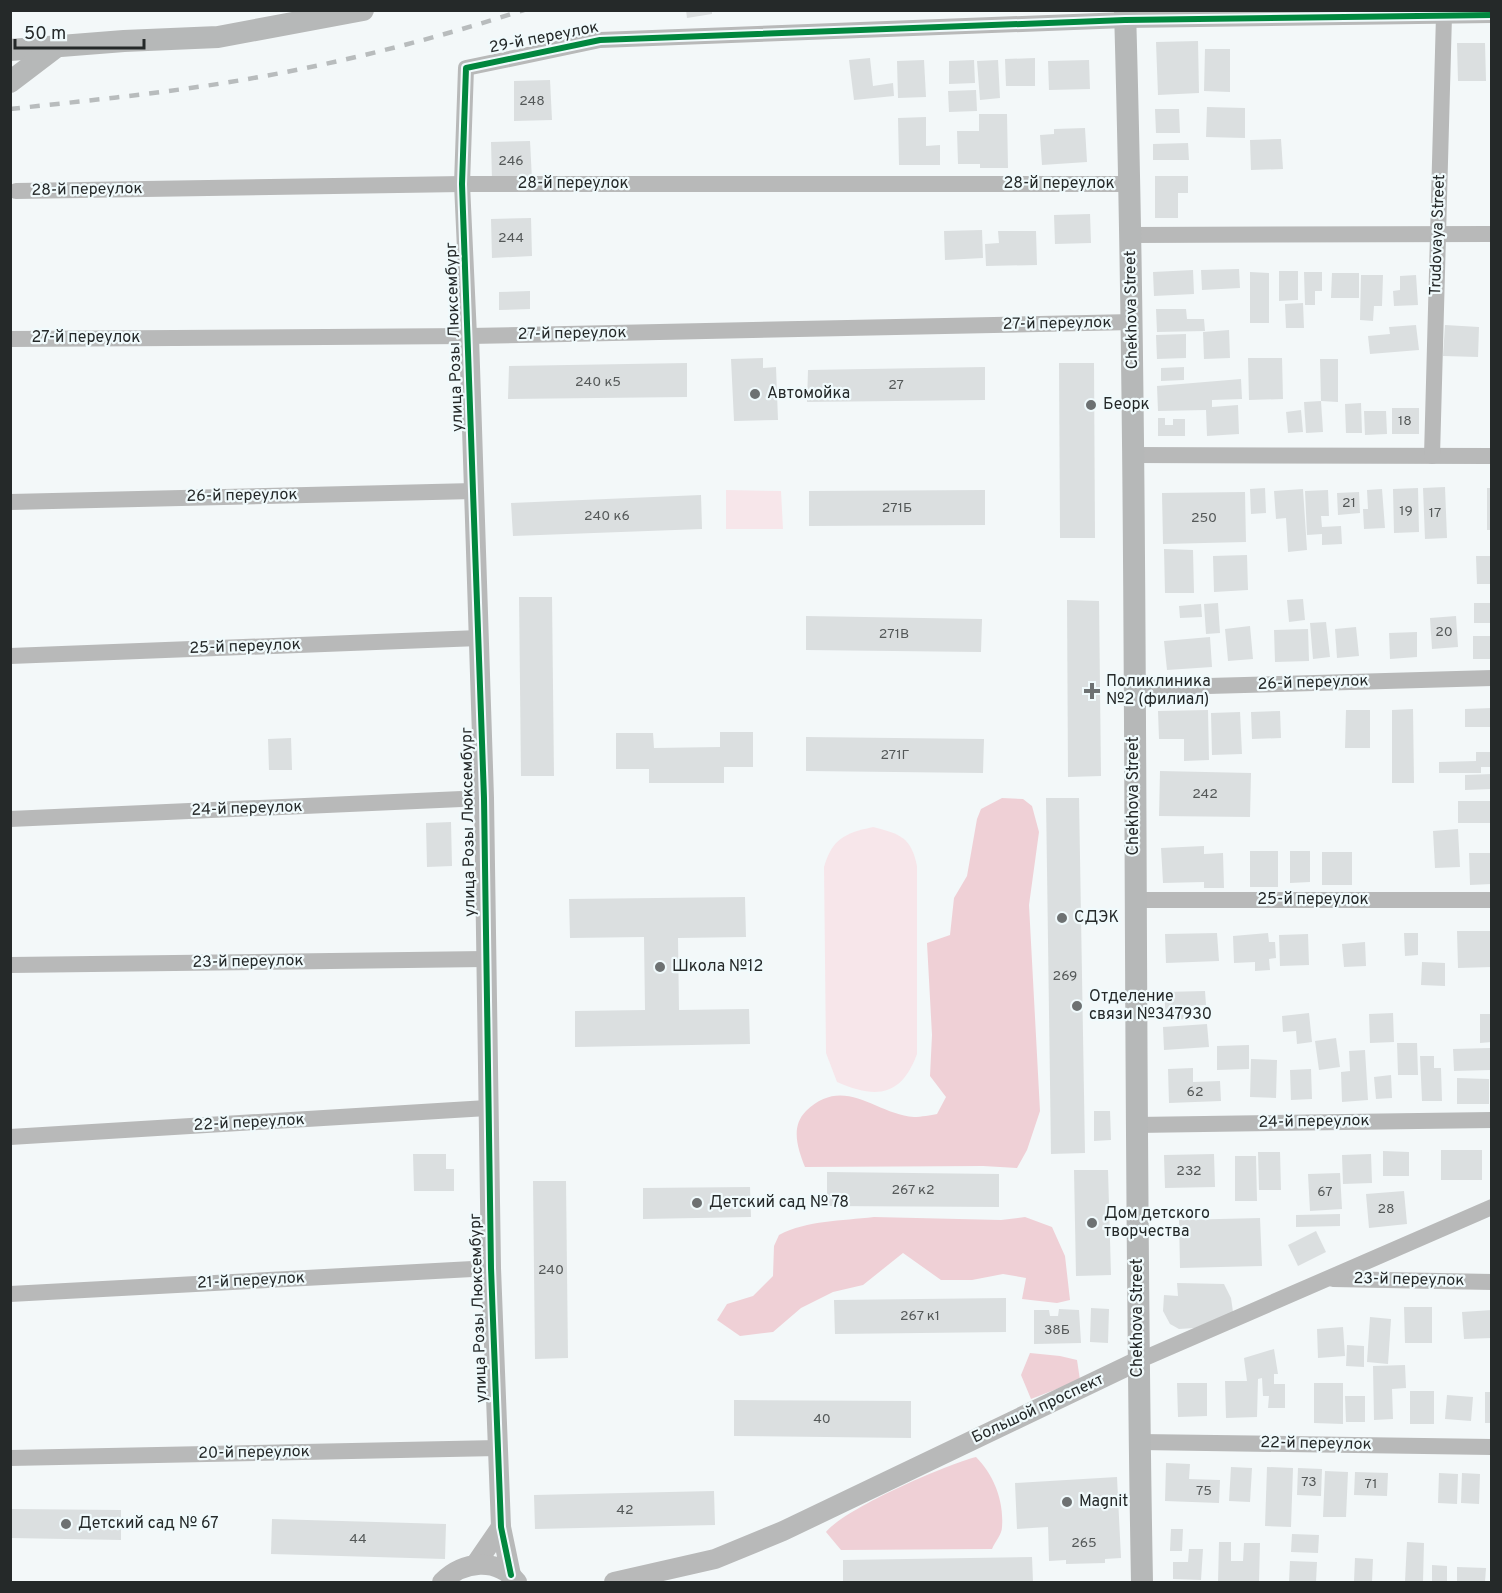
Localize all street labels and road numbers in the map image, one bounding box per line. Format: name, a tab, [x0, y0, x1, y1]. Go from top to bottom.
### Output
street label: 29-й переулок	[488, 18, 600, 58]
street label: 28-й переулок	[517, 174, 629, 194]
street label: 28-й переулок	[1003, 174, 1115, 194]
street label: Trudovaya Street	[1426, 174, 1450, 296]
street label: 28-й переулок	[31, 179, 143, 201]
street label: улица Розы Люксембург	[442, 242, 468, 432]
street label: Chekhova Street	[1121, 250, 1143, 370]
street label: 27-й переулок	[1002, 313, 1112, 335]
street label: 27-й переулок	[517, 323, 627, 345]
street label: 27-й переулок	[32, 328, 140, 348]
street label: 26-й переулок	[186, 485, 298, 507]
street label: 25-й переулок	[189, 635, 301, 659]
street label: 26-й переулок	[1257, 671, 1369, 695]
street label: улица Розы Люксембург	[457, 727, 481, 917]
street label: Chekhova Street	[1124, 737, 1144, 855]
street label: 24-й переулок	[191, 797, 303, 821]
street label: 25-й переулок	[1257, 890, 1369, 910]
street label: 23-й переулок	[192, 951, 304, 973]
street label: 22-й переулок	[193, 1110, 305, 1136]
street label: 24-й переулок	[1258, 1111, 1370, 1133]
street label: улица Розы Люксембург	[466, 1213, 492, 1403]
street label: Chekhova Street	[1128, 1259, 1148, 1377]
street label: 21-й переулок	[196, 1268, 306, 1294]
street label: 23-й переулок	[1353, 1269, 1465, 1291]
street label: Большой проспект	[969, 1370, 1107, 1448]
street label: 22-й переулок	[1260, 1433, 1372, 1455]
street label: 20-й переулок	[198, 1442, 310, 1464]

